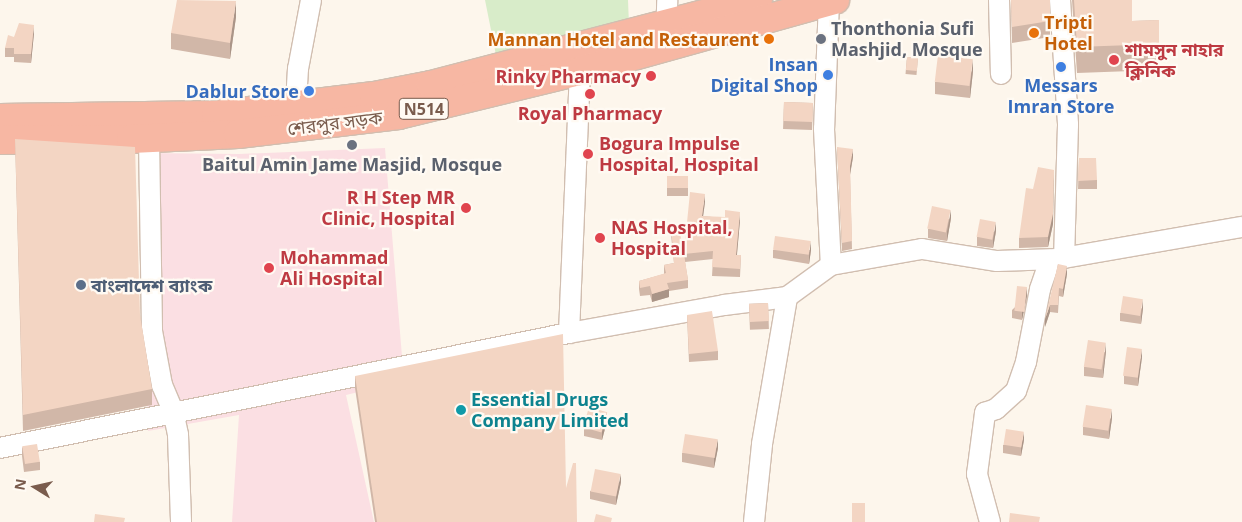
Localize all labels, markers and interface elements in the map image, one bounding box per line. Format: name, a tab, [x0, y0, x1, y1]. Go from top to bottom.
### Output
place label: Tripti Hotel	[1044, 12, 1093, 54]
place label: Thonthonia Sufi Mashjid, Mosque	[831, 18, 983, 60]
marker: Tripti Hotel	[1028, 27, 1040, 39]
place label: Mannan Hotel and Restaurent	[487, 28, 759, 50]
marker: Mannan Hotel and Restaurent	[763, 33, 775, 45]
marker: Thonthonia Sufi Mashjid, Mosque	[815, 33, 827, 45]
place label: শামসুন নাহার ক্লিনিক	[1125, 39, 1224, 82]
marker: শামসুন নাহার ক্লিনিক	[1107, 53, 1121, 67]
place label: Insan Digital Shop	[710, 54, 818, 96]
marker: Messars Imran Store	[1055, 61, 1067, 73]
place label: Rinky Pharmacy	[495, 65, 641, 87]
marker: Insan Digital Shop	[822, 69, 834, 81]
marker: Rinky Pharmacy	[645, 70, 657, 82]
place label: Messars Imran Store	[1008, 75, 1114, 118]
place label: Dablur Store	[186, 80, 299, 102]
marker: Dablur Store	[303, 85, 315, 97]
marker: Royal Pharmacy	[584, 88, 596, 100]
road number: N514	[398, 96, 450, 122]
place label: Royal Pharmacy	[518, 102, 662, 124]
street label: শেরপুর সড়ক	[286, 106, 384, 140]
place label: Bogura Impulse Hospital, Hospital	[599, 133, 759, 176]
marker: Baitul Amin Jame Masjid, Mosque	[346, 139, 358, 151]
marker: Bogura Impulse Hospital, Hospital	[581, 147, 595, 161]
place label: Baitul Amin Jame Masjid, Mosque	[202, 153, 502, 175]
place label: R H Step MR Clinic, Hospital	[321, 187, 455, 230]
marker: R H Step MR Clinic, Hospital	[459, 201, 473, 215]
place label: NAS Hospital, Hospital	[611, 217, 733, 260]
marker: NAS Hospital, Hospital	[593, 231, 607, 245]
place label: Mohammad Ali Hospital	[280, 247, 388, 290]
marker: Mohammad Ali Hospital	[262, 261, 276, 275]
place label: বাংলাদেশ ব্যাংক	[91, 274, 212, 296]
marker: বাংলাদেশ ব্যাংক	[75, 279, 87, 291]
place label: Essential Drugs Company Limited	[471, 389, 629, 432]
marker: Essential Drugs Company Limited	[455, 404, 467, 416]
north arrow	[10, 462, 60, 512]
text: N	[9, 477, 30, 492]

